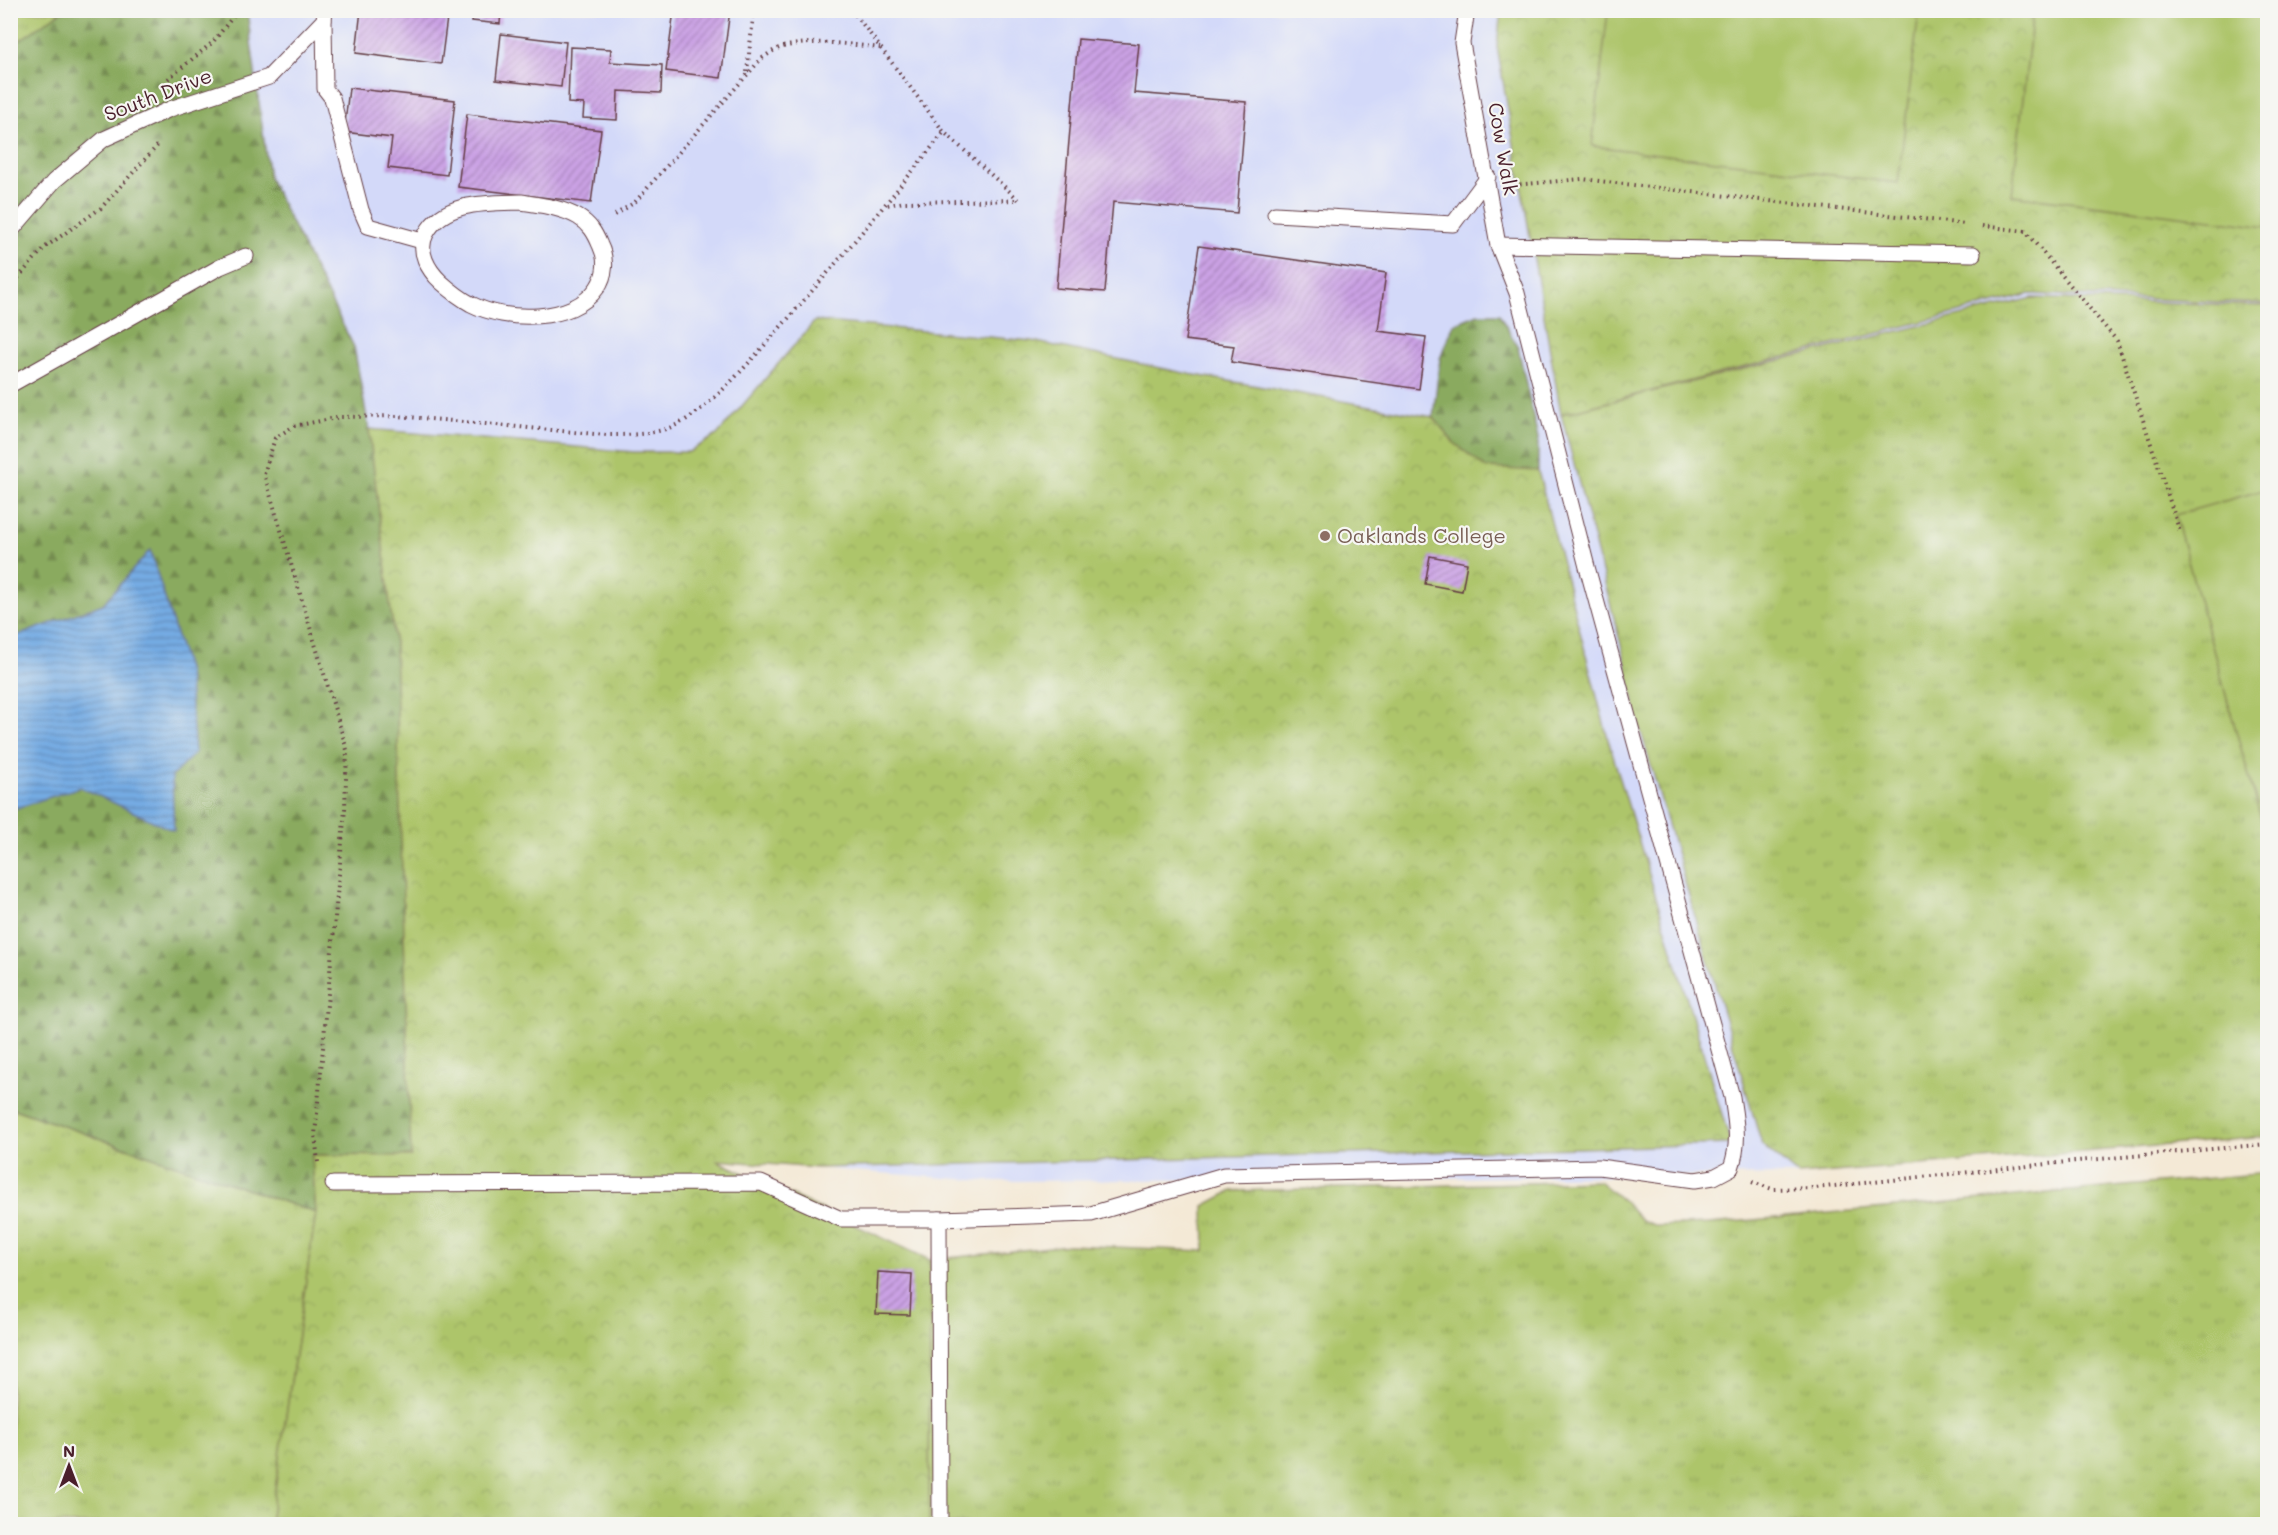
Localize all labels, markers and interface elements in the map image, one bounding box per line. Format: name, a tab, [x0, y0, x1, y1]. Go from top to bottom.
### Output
street label: South Drive	[100, 62, 215, 127]
street label: Cow Walk	[1483, 100, 1525, 197]
place label: Oaklands College	[1337, 522, 1506, 548]
marker: Oaklands College	[1318, 529, 1332, 543]
north arrow	[39, 1436, 99, 1496]
text: N	[63, 1440, 75, 1461]

